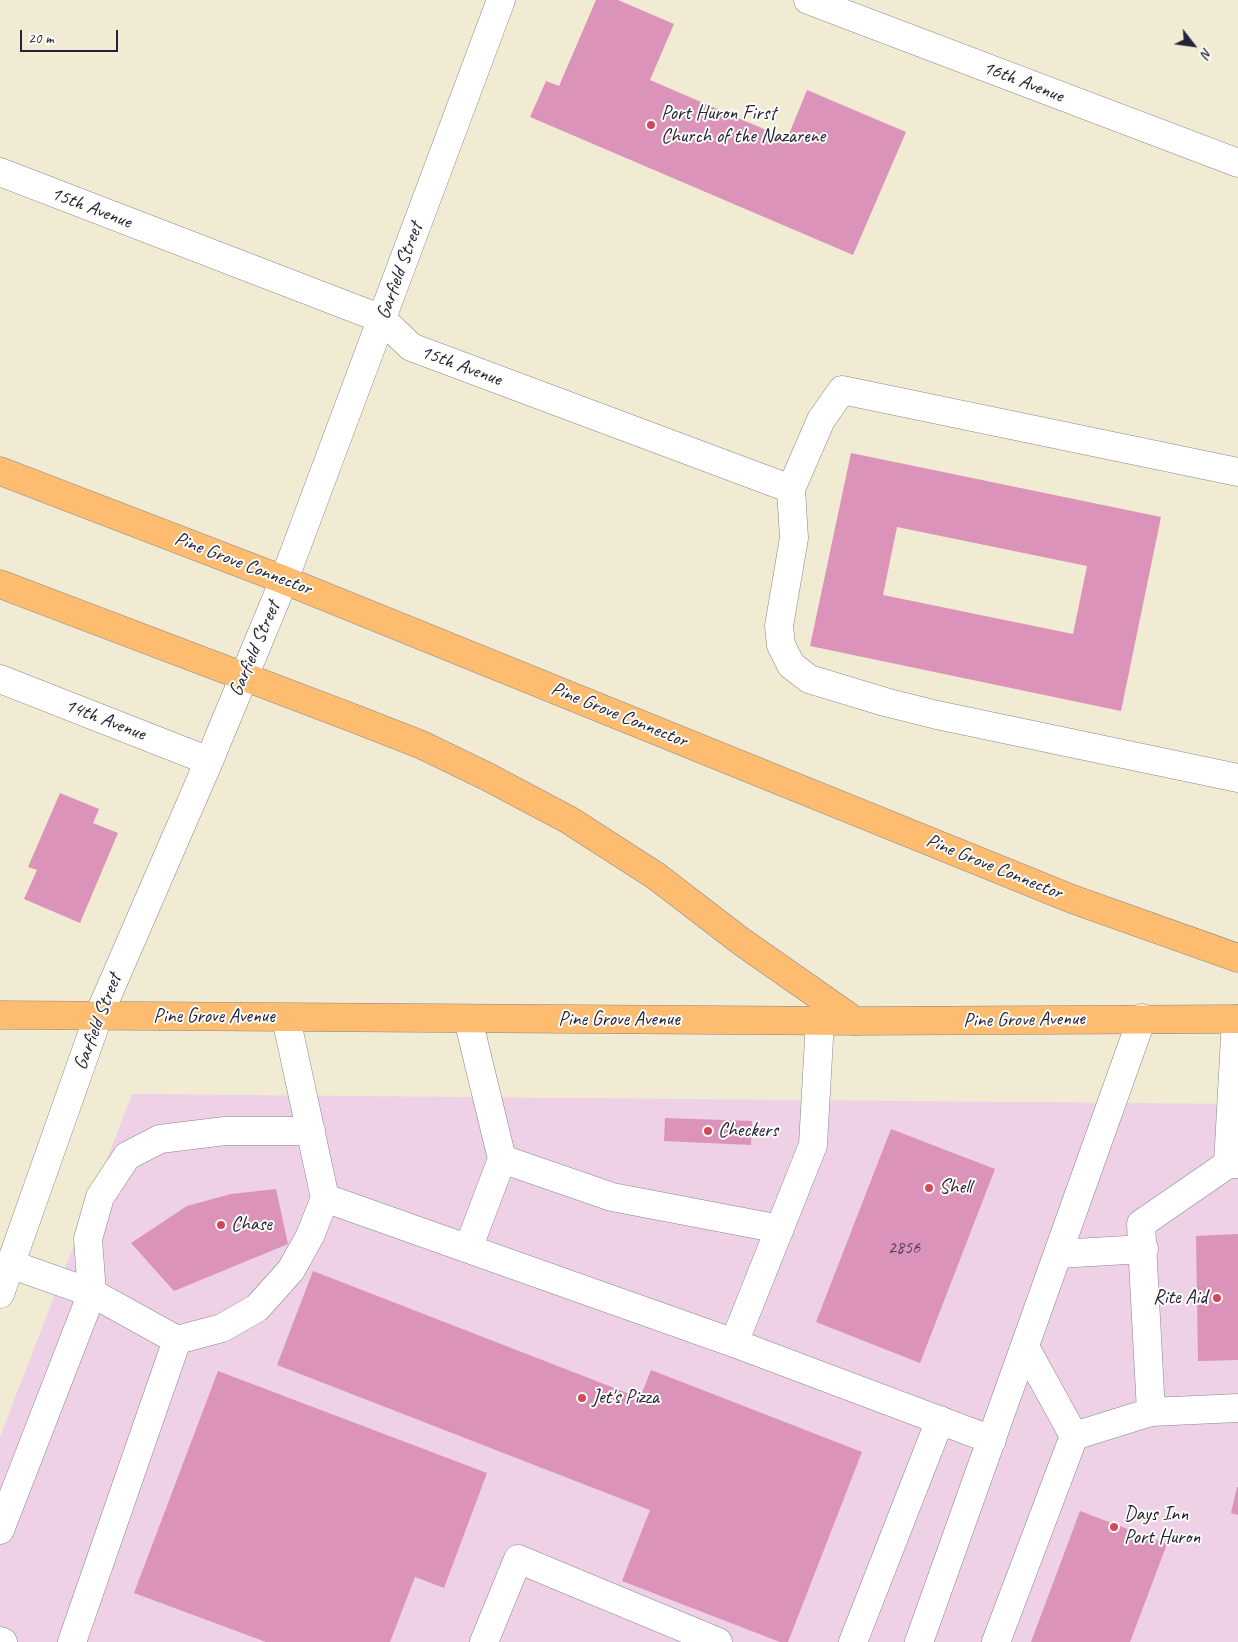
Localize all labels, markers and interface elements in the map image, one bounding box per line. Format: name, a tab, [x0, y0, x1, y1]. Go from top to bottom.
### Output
scale bar	[22, 20, 120, 52]
north arrow	[1168, 20, 1218, 70]
text: 20 m	[28, 29, 54, 48]
text: N	[1197, 45, 1216, 61]
street label: 16th Avenue	[979, 56, 1067, 108]
place label: Port Huron First Church of the Nazarene	[661, 102, 825, 149]
marker: Port Huron First Church of the Nazarene	[645, 119, 657, 131]
street label: 15th Avenue	[47, 182, 135, 234]
street label: Garfield Street	[371, 219, 429, 323]
street label: 15th Avenue	[417, 340, 505, 392]
street label: Pine Grove Connector	[171, 527, 315, 601]
street label: Garfield Street	[224, 598, 286, 700]
street label: Pine Grove Connector	[547, 677, 691, 753]
street label: 14th Avenue	[61, 694, 149, 746]
street label: Pine Grove Connector	[922, 829, 1066, 905]
street label: Garfield Street	[69, 971, 127, 1073]
street label: Pine Grove Avenue	[153, 1005, 275, 1029]
street label: Pine Grove Avenue	[963, 1007, 1085, 1033]
street label: Pine Grove Avenue	[558, 1008, 680, 1032]
place label: Checkers	[718, 1119, 778, 1143]
marker: Checkers	[702, 1125, 714, 1137]
place label: Shell	[939, 1176, 972, 1200]
marker: Shell	[923, 1182, 935, 1194]
place label: Chase	[231, 1213, 272, 1237]
marker: Chase	[215, 1219, 227, 1231]
house number: 2856	[888, 1237, 920, 1259]
place label: Rite Aid	[1153, 1286, 1207, 1310]
marker: Rite Aid	[1211, 1292, 1223, 1304]
place label: Jet's Pizza	[592, 1386, 659, 1410]
marker: Jet's Pizza	[576, 1392, 588, 1404]
place label: Days Inn Port Huron	[1124, 1503, 1200, 1550]
marker: Days Inn Port Huron	[1108, 1521, 1120, 1533]

